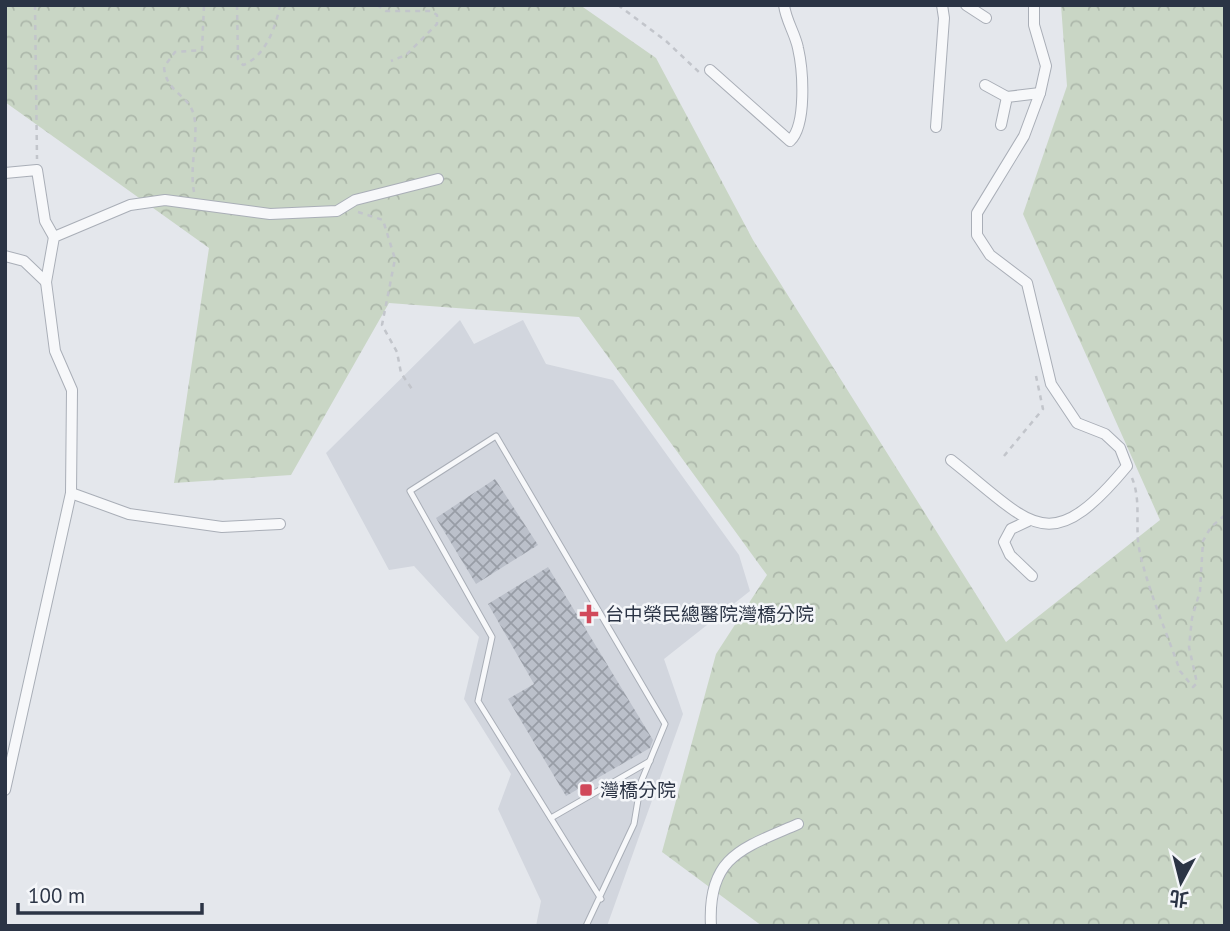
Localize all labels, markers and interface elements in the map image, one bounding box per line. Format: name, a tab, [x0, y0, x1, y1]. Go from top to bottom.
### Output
place label: 台中榮民總醫院灣橋分院	[605, 602, 814, 626]
marker: 台中榮民總醫院灣橋分院	[579, 604, 599, 624]
place label: 灣橋分院	[600, 778, 676, 802]
marker: 灣橋分院	[578, 782, 594, 798]
north arrow	[1146, 847, 1216, 917]
scale bar	[18, 872, 201, 916]
text: 100 m	[28, 882, 85, 909]
text: 北	[1168, 886, 1190, 912]

